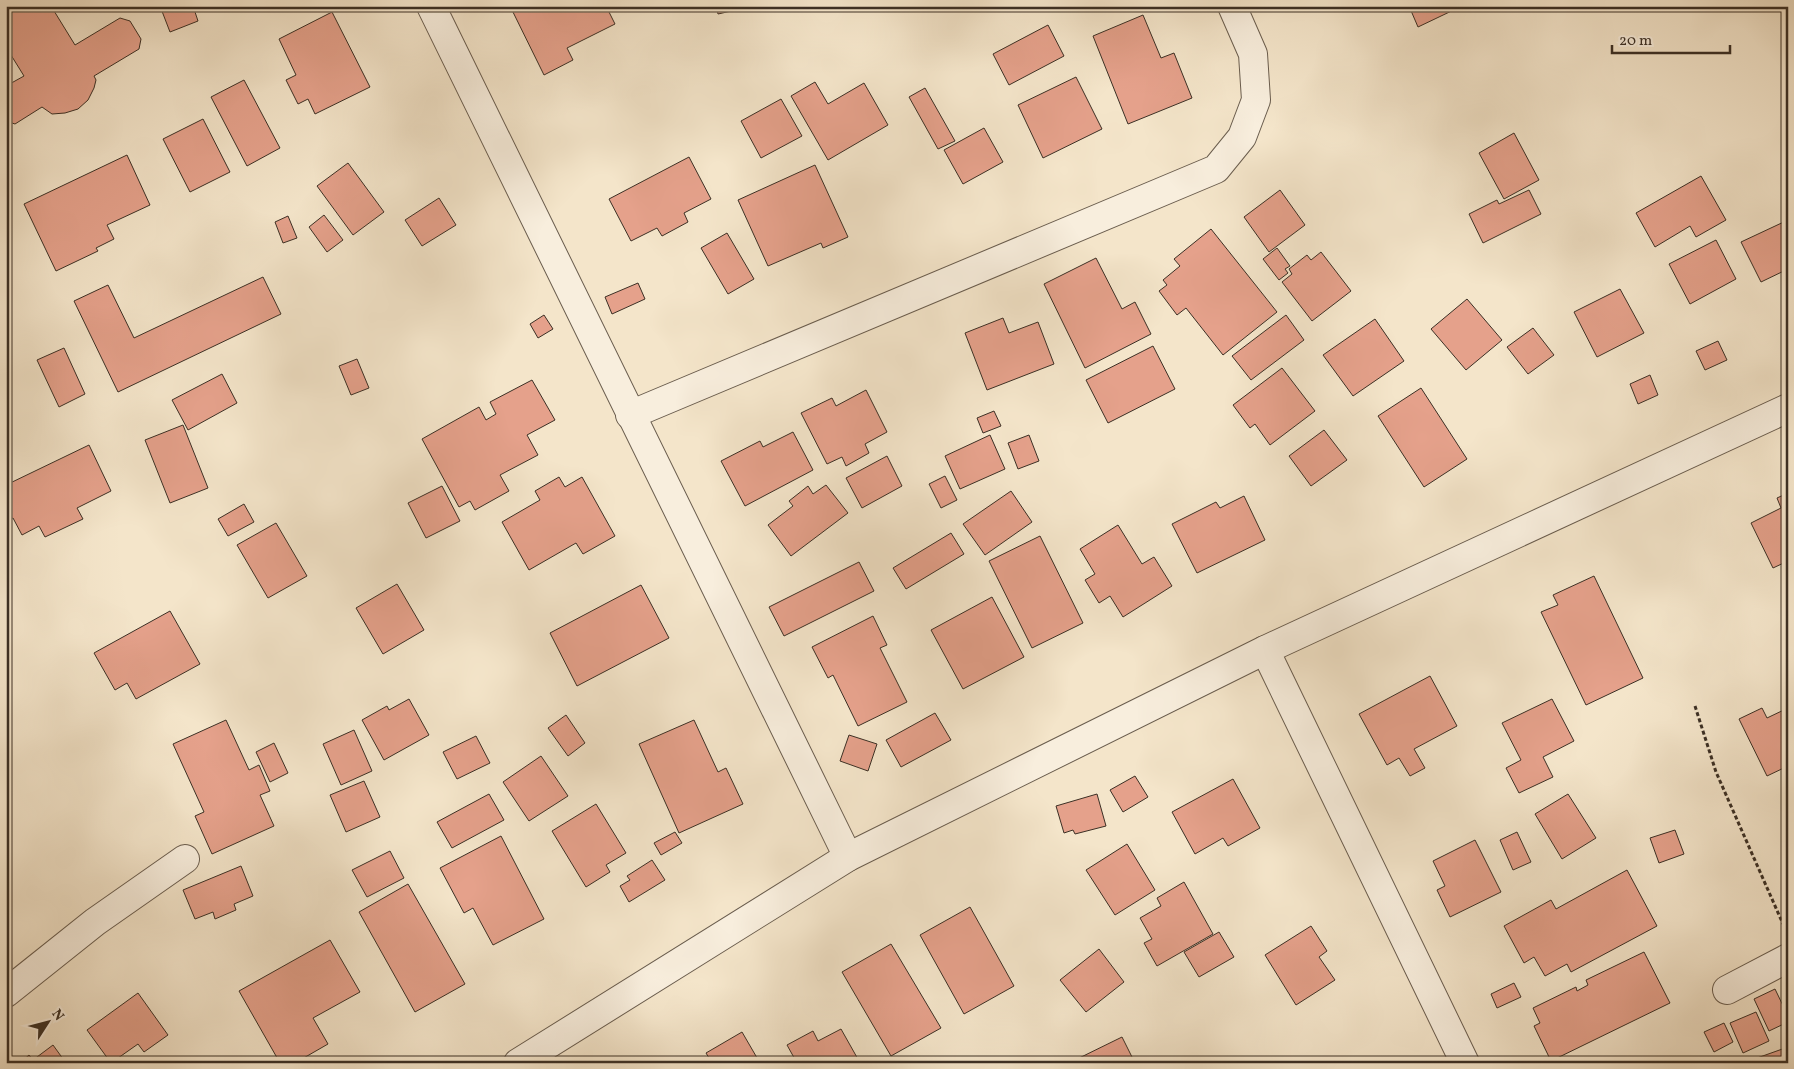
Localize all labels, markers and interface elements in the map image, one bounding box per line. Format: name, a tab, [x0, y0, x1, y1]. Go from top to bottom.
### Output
scale bar	[1612, 22, 1729, 54]
text: 20 m	[1619, 31, 1652, 52]
north arrow	[22, 996, 72, 1046]
text: N	[47, 1006, 68, 1025]

